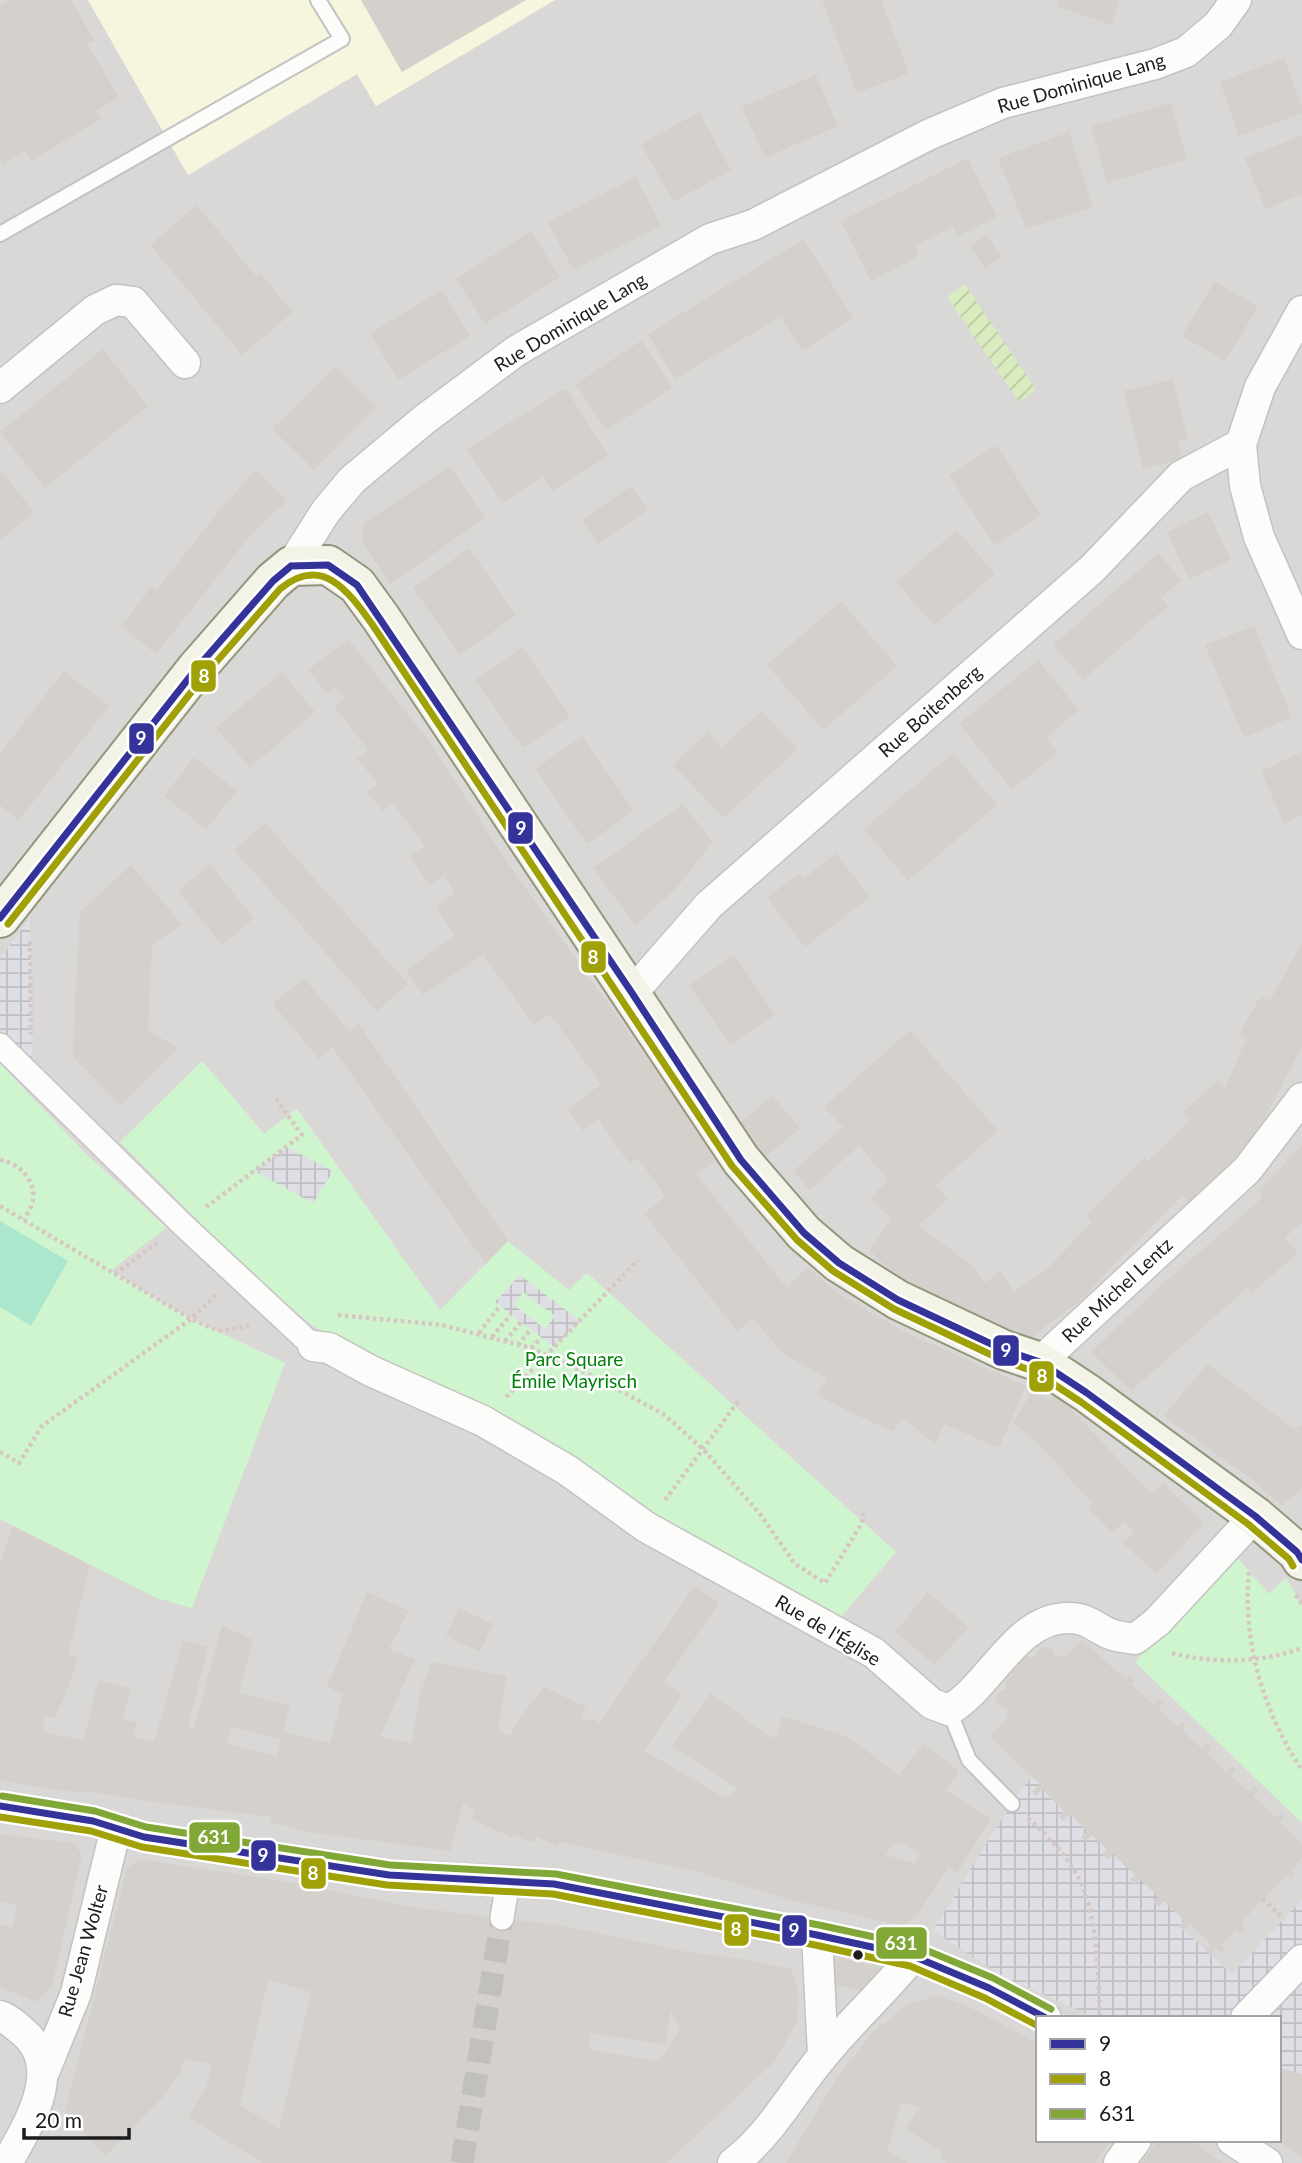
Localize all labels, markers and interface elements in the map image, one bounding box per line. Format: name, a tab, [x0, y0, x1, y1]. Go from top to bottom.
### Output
street label: Rue Dominique Lang	[994, 48, 1167, 117]
street label: Rue Dominique Lang	[490, 267, 650, 376]
line badge: 8	[190, 659, 217, 693]
street label: Rue Boitenberg	[873, 660, 986, 762]
text: 8	[198, 664, 210, 687]
line badge: 9	[128, 722, 155, 755]
text: 9	[135, 726, 147, 749]
line badge: 9	[507, 811, 534, 845]
text: 9	[515, 816, 527, 839]
line badge: 8	[580, 940, 607, 974]
text: 8	[587, 945, 599, 968]
street label: Rue Michel Lentz	[1056, 1232, 1177, 1347]
line badge: 9	[992, 1334, 1020, 1367]
text: 9	[1000, 1338, 1012, 1361]
park label: Parc Square Émile Mayrisch	[511, 1347, 637, 1392]
line badge: 8	[1028, 1360, 1055, 1393]
text: 8	[1036, 1364, 1048, 1387]
street label: Rue de l'Église	[771, 1589, 885, 1670]
line badge: 631	[188, 1821, 241, 1854]
text: 631	[197, 1825, 231, 1848]
line badge: 9	[250, 1839, 277, 1872]
text: 9	[257, 1843, 269, 1866]
line badge: 8	[300, 1857, 327, 1890]
text: 8	[307, 1861, 319, 1884]
street label: Rue Jean Wolter	[53, 1882, 112, 2020]
line badge: 8	[723, 1913, 750, 1947]
line badge: 9	[781, 1914, 808, 1947]
text: 8	[730, 1917, 742, 1940]
text: 9	[788, 1918, 800, 1941]
line badge: 631	[875, 1926, 928, 1960]
text: 631	[884, 1931, 918, 1954]
unlabelled marker	[851, 1948, 865, 1962]
legend	[1036, 2016, 1281, 2142]
text: 9	[1099, 2030, 1111, 2055]
text: 8	[1099, 2065, 1111, 2090]
scale bar	[24, 2096, 130, 2140]
text: 631	[1099, 2100, 1136, 2125]
text: 20 m	[35, 2107, 82, 2132]

